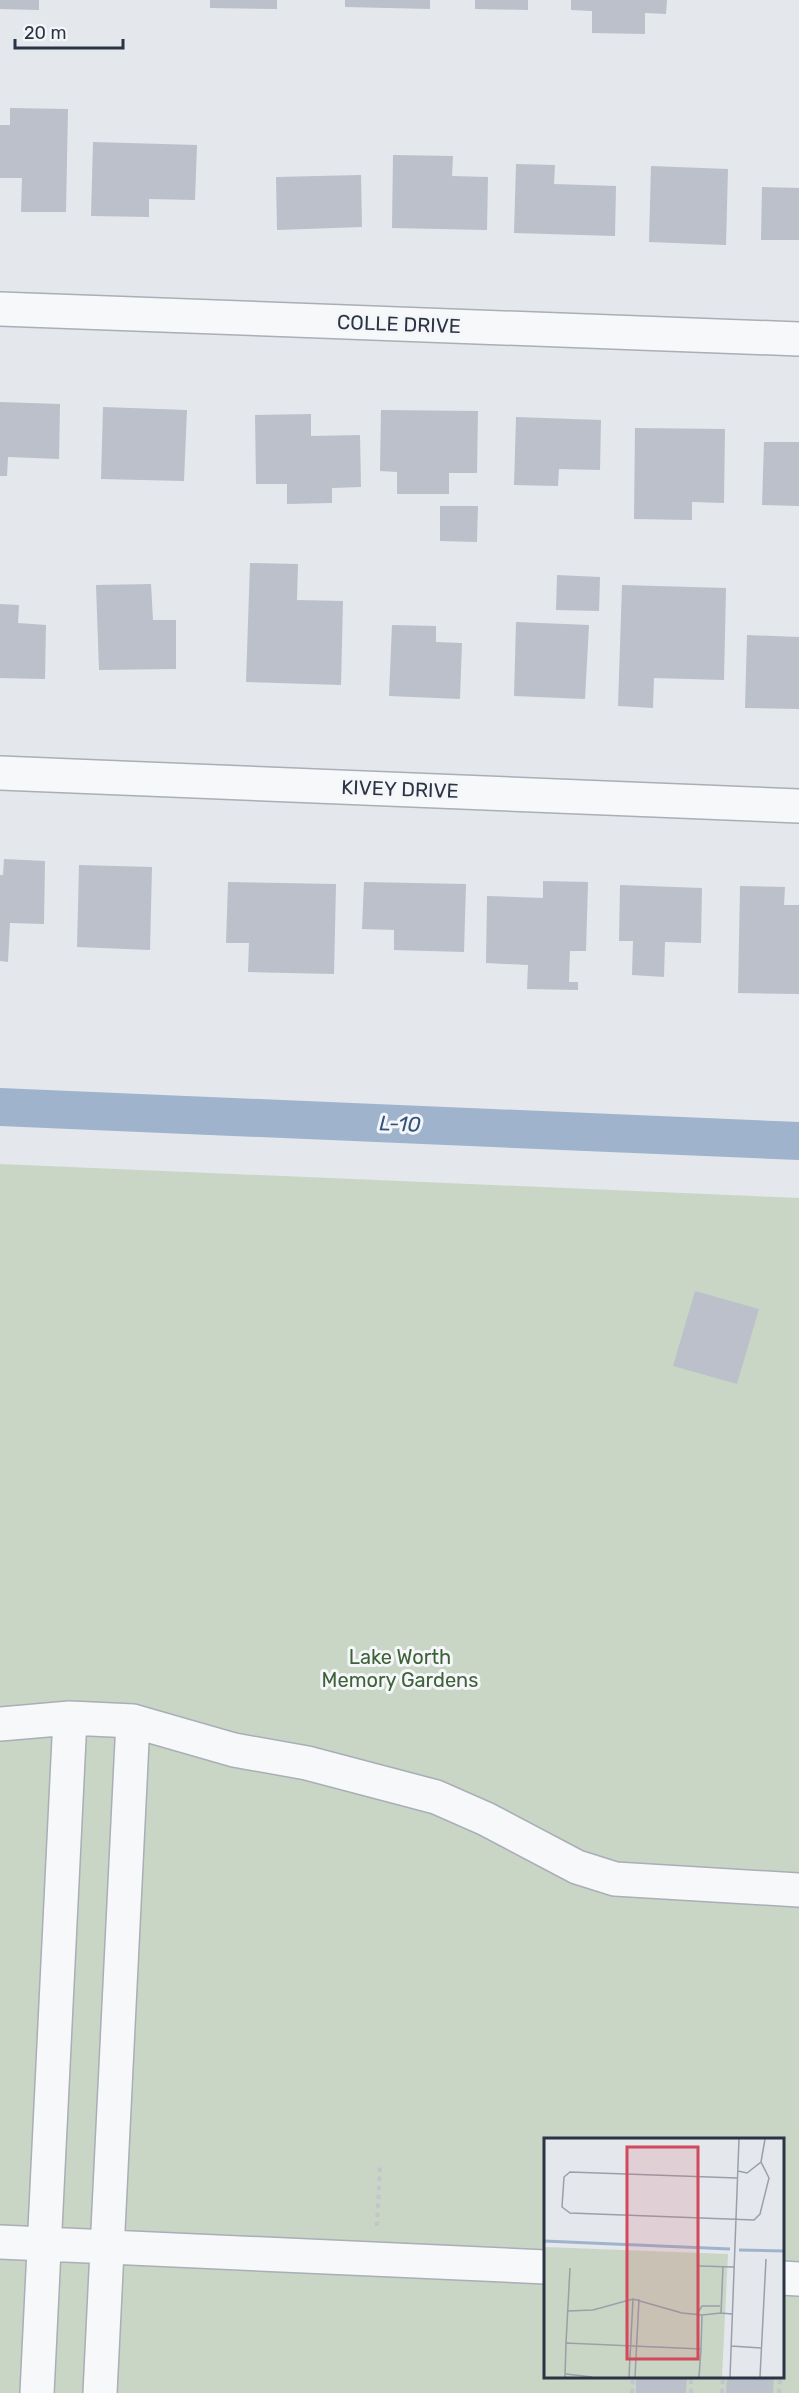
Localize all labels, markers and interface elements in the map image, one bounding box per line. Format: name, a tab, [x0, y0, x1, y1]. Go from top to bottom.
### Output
scale bar	[15, 12, 123, 50]
text: 20 m	[24, 22, 66, 44]
street label: COLLE DRIVE	[337, 310, 461, 338]
street label: KIVEY DRIVE	[341, 775, 459, 803]
water label: L-10	[379, 1110, 421, 1137]
park label: Lake Worth Memory Gardens	[322, 1645, 478, 1692]
inset map	[544, 2138, 784, 2378]

